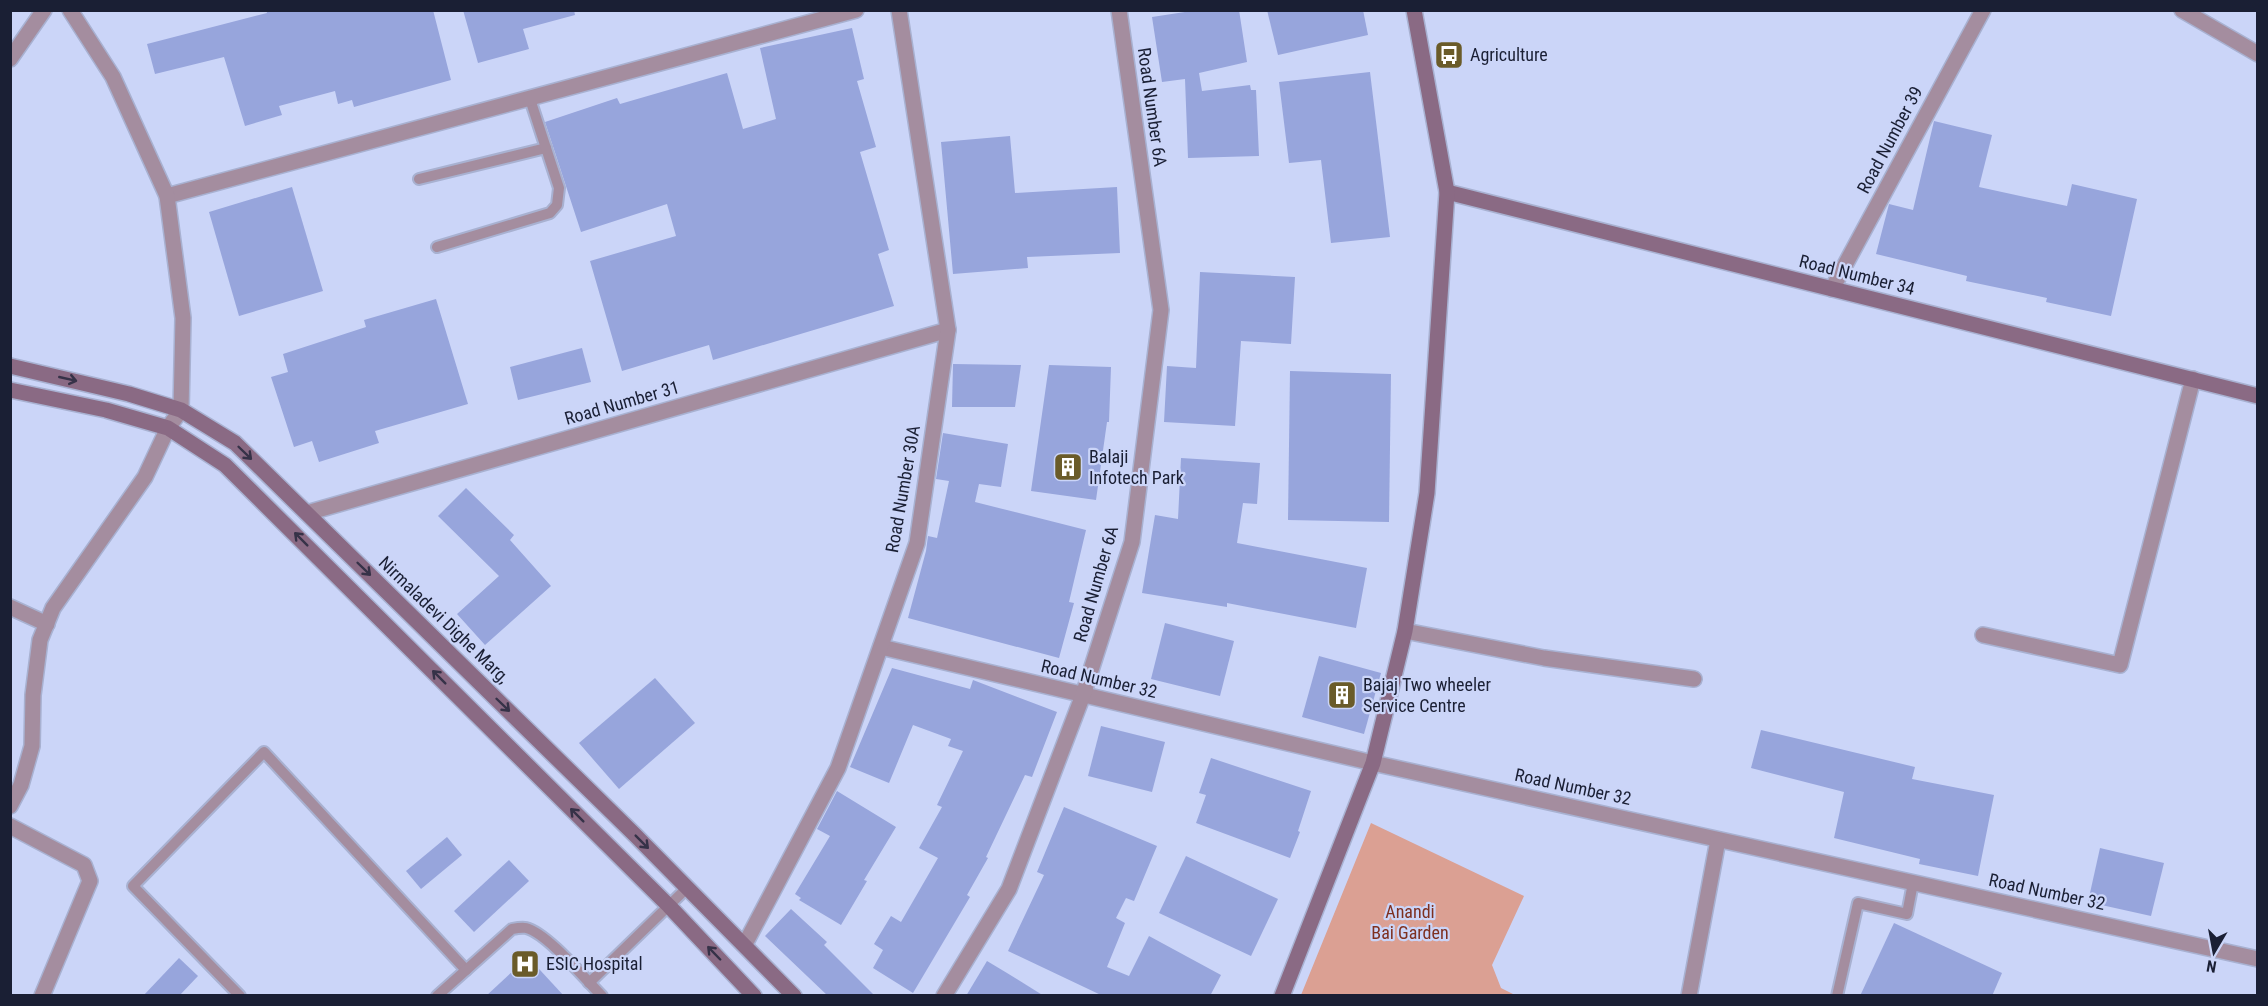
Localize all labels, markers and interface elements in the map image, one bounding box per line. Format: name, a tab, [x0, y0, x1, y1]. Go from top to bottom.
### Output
bus stop icon: Agriculture	[1433, 39, 1465, 71]
place label: Agriculture	[1470, 44, 1548, 65]
street label: Road Number 6A	[1134, 46, 1171, 168]
street label: Road Number 39	[1852, 83, 1927, 197]
street label: Road Number 34	[1797, 250, 1917, 299]
one-way arrow	[58, 374, 77, 386]
street label: Road Number 31	[562, 376, 682, 429]
street label: Road Number 30A	[881, 423, 924, 554]
one-way arrow	[237, 446, 252, 460]
place label: Balaji Infotech Park	[1089, 446, 1184, 488]
building icon: Balaji Infotech Park	[1052, 451, 1084, 483]
street label: Road Number 6A	[1069, 523, 1122, 644]
one-way arrow	[293, 532, 308, 547]
street label: Nirmaladevi Dighe Marg,	[375, 552, 514, 687]
one-way arrow	[356, 562, 371, 576]
street label: Road Number 32	[1039, 655, 1159, 702]
one-way arrow	[431, 669, 446, 684]
place label: Bajaj Two wheeler Service Centre	[1363, 674, 1491, 716]
building icon: Bajaj Two wheeler Service Centre	[1326, 679, 1358, 711]
one-way arrow	[496, 698, 511, 713]
street label: Road Number 32	[1513, 764, 1633, 809]
one-way arrow	[569, 807, 584, 822]
one-way arrow	[635, 835, 650, 849]
street label: Road Number 32	[1987, 869, 2107, 914]
park label: Anandi Bai Garden	[1371, 901, 1449, 943]
north arrow	[2184, 922, 2244, 982]
one-way arrow	[706, 946, 721, 961]
hospital icon: ESIC Hospital	[509, 948, 541, 980]
place label: ESIC Hospital	[546, 953, 643, 974]
text: N	[2205, 956, 2218, 976]

